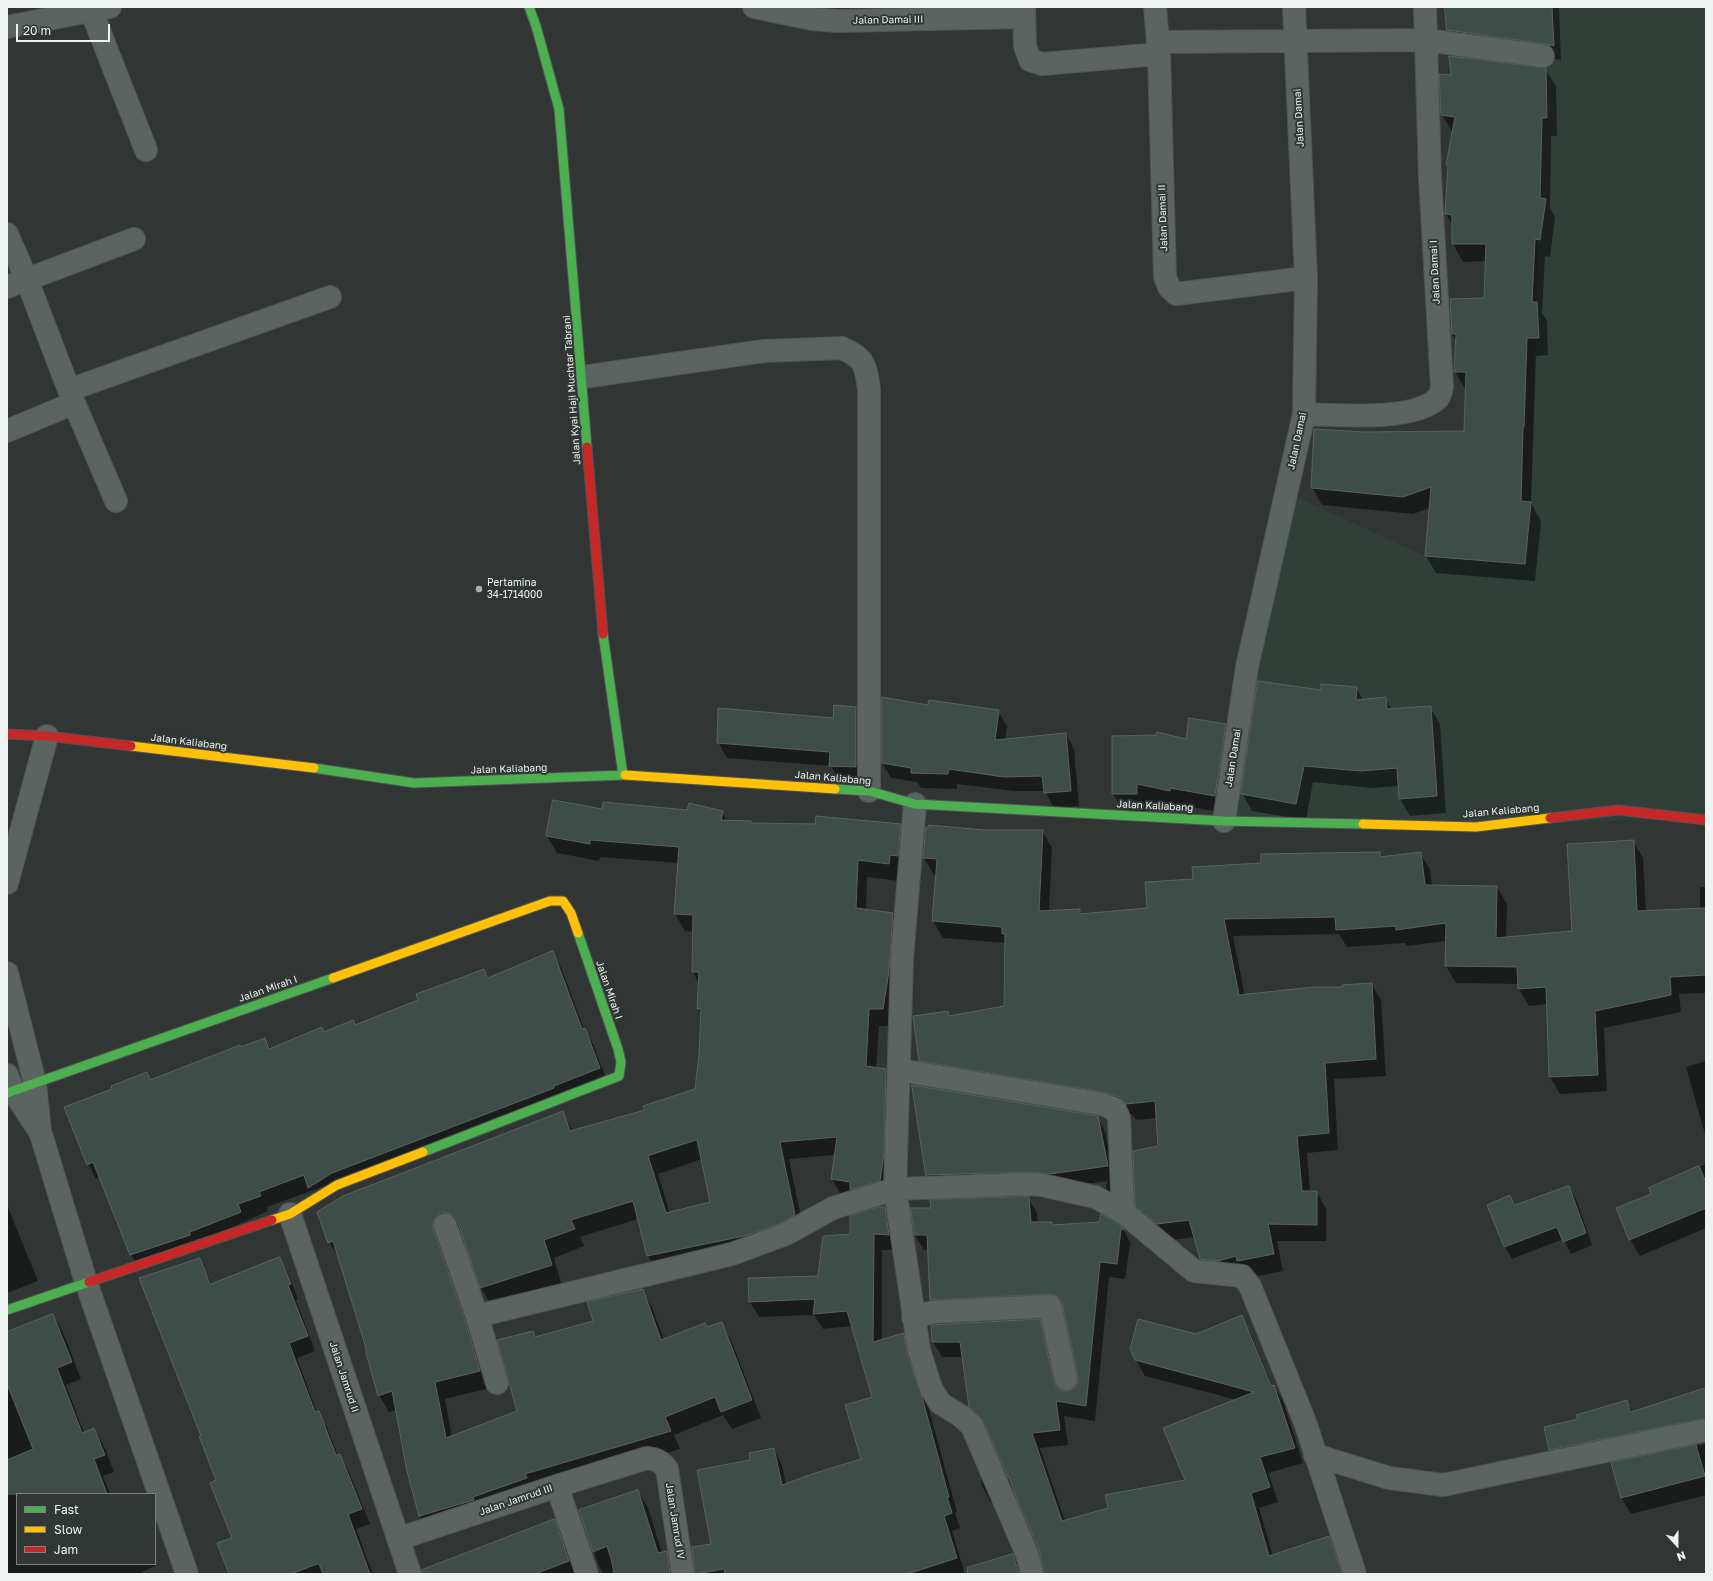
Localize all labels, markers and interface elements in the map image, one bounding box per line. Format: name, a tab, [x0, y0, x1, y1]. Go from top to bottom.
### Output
street label: Jalan Damai III	[853, 13, 923, 27]
scale bar	[18, 16, 112, 42]
text: 20 m	[23, 23, 51, 38]
street label: Jalan Damai	[1291, 88, 1307, 148]
street label: Jalan Damai II	[1156, 184, 1170, 252]
street label: Jalan Damai I	[1427, 240, 1443, 304]
street label: Jalan Kyai Haji Muchtar Tabrani	[561, 315, 583, 465]
street label: Jalan Damai	[1285, 411, 1309, 471]
place label: Pertamina 34-1714000	[487, 577, 542, 600]
marker: Pertamina 34-1714000	[474, 584, 484, 594]
street label: Jalan Damai	[1222, 728, 1244, 788]
street label: Jalan Kaliabang	[150, 731, 228, 753]
street label: Jalan Kaliabang	[470, 762, 548, 776]
street label: Jalan Kaliabang	[794, 769, 872, 787]
street label: Jalan Kaliabang	[1116, 798, 1194, 814]
street label: Jalan Kaliabang	[1462, 802, 1540, 820]
street label: Jalan Mirah I	[593, 959, 625, 1021]
street label: Jalan Mirah I	[237, 973, 299, 1005]
street label: Jalan Jamrud II	[327, 1340, 361, 1414]
street label: Jalan Jamrud III	[478, 1482, 554, 1518]
street label: Jalan Jamrud IV	[663, 1482, 687, 1560]
legend	[16, 1493, 156, 1565]
text: Fast	[54, 1502, 79, 1517]
text: Slow	[54, 1522, 82, 1537]
north arrow	[1657, 1525, 1697, 1565]
text: Jam	[54, 1542, 78, 1557]
text: N	[1675, 1549, 1688, 1564]

